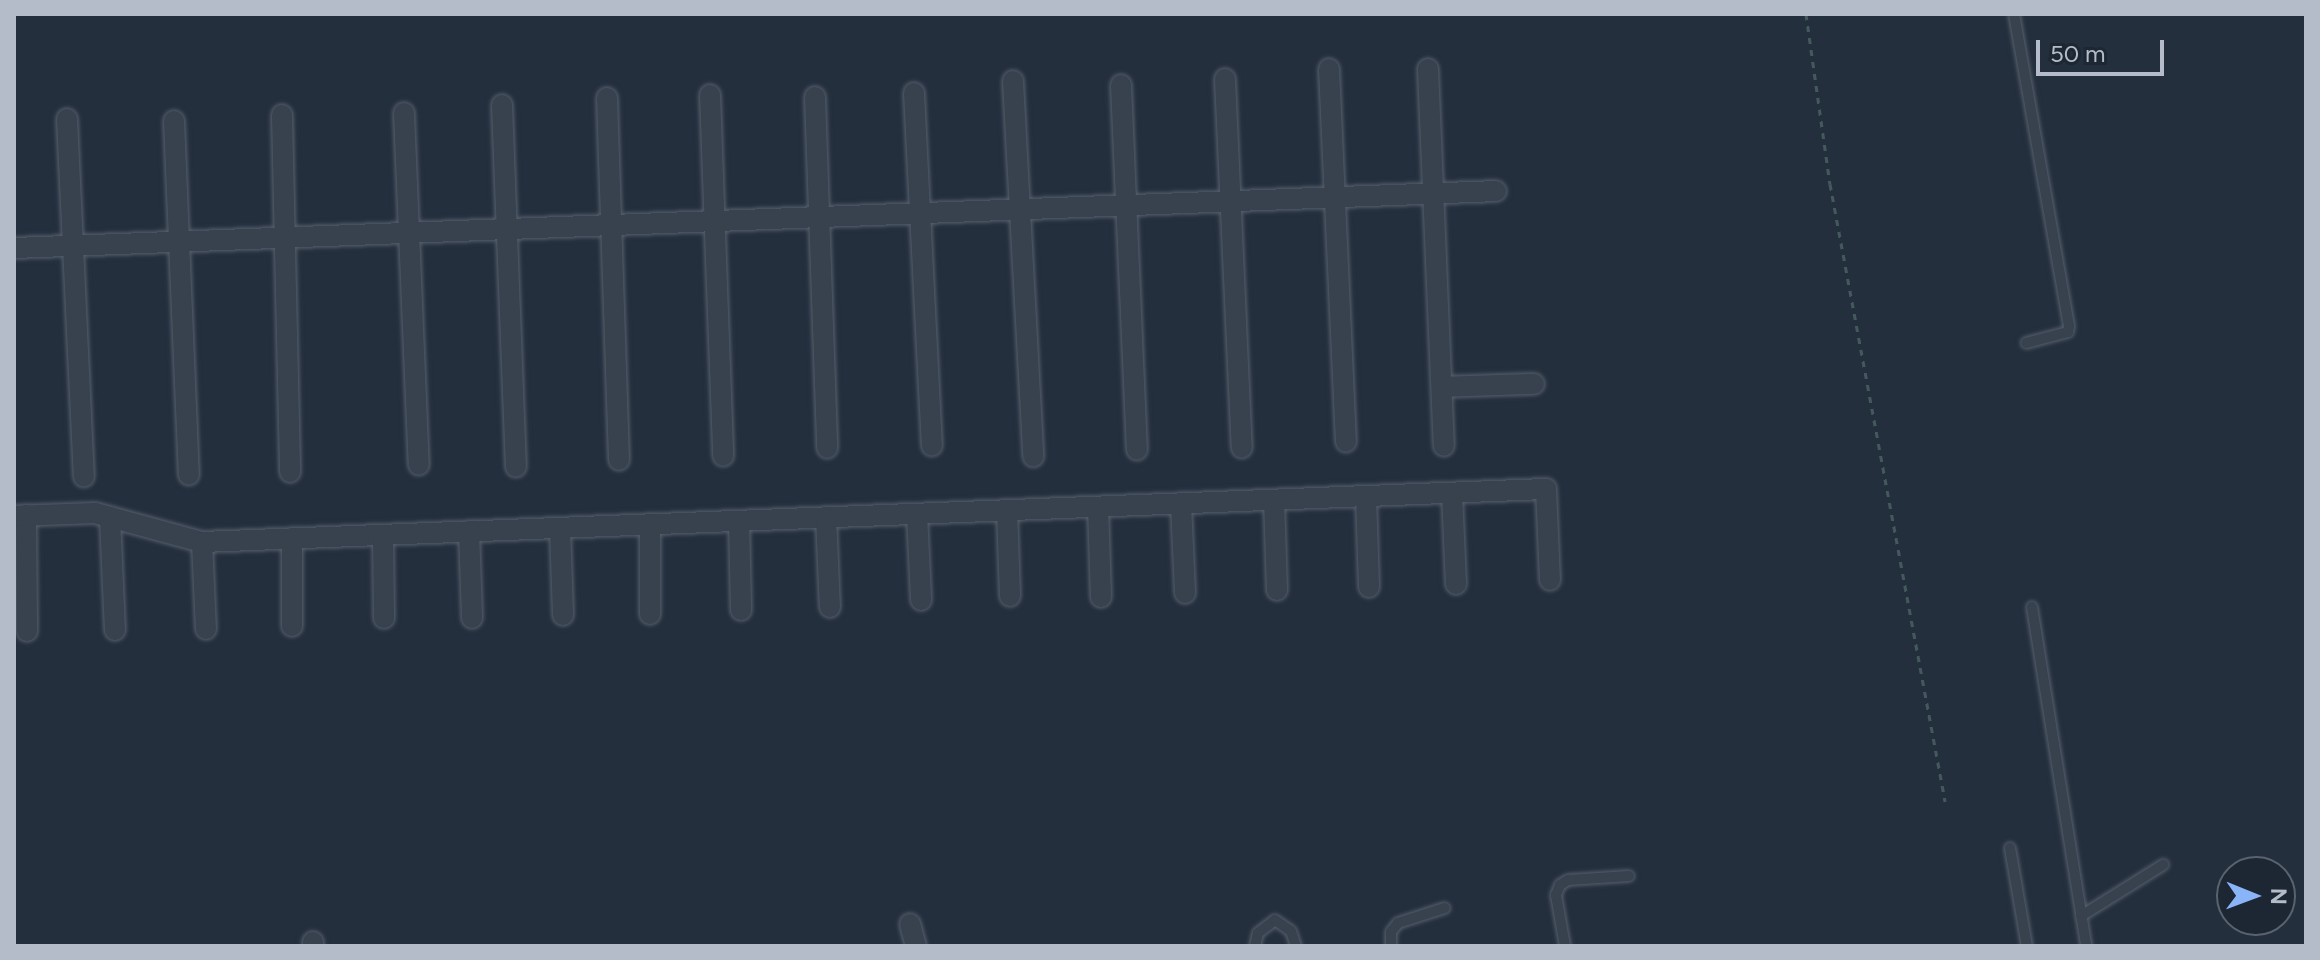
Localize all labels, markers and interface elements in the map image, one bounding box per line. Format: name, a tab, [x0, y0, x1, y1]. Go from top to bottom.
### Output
scale bar	[2040, 24, 2168, 74]
text: 50 m	[2050, 39, 2106, 68]
north arrow	[2216, 856, 2296, 936]
text: N	[2265, 888, 2292, 905]

